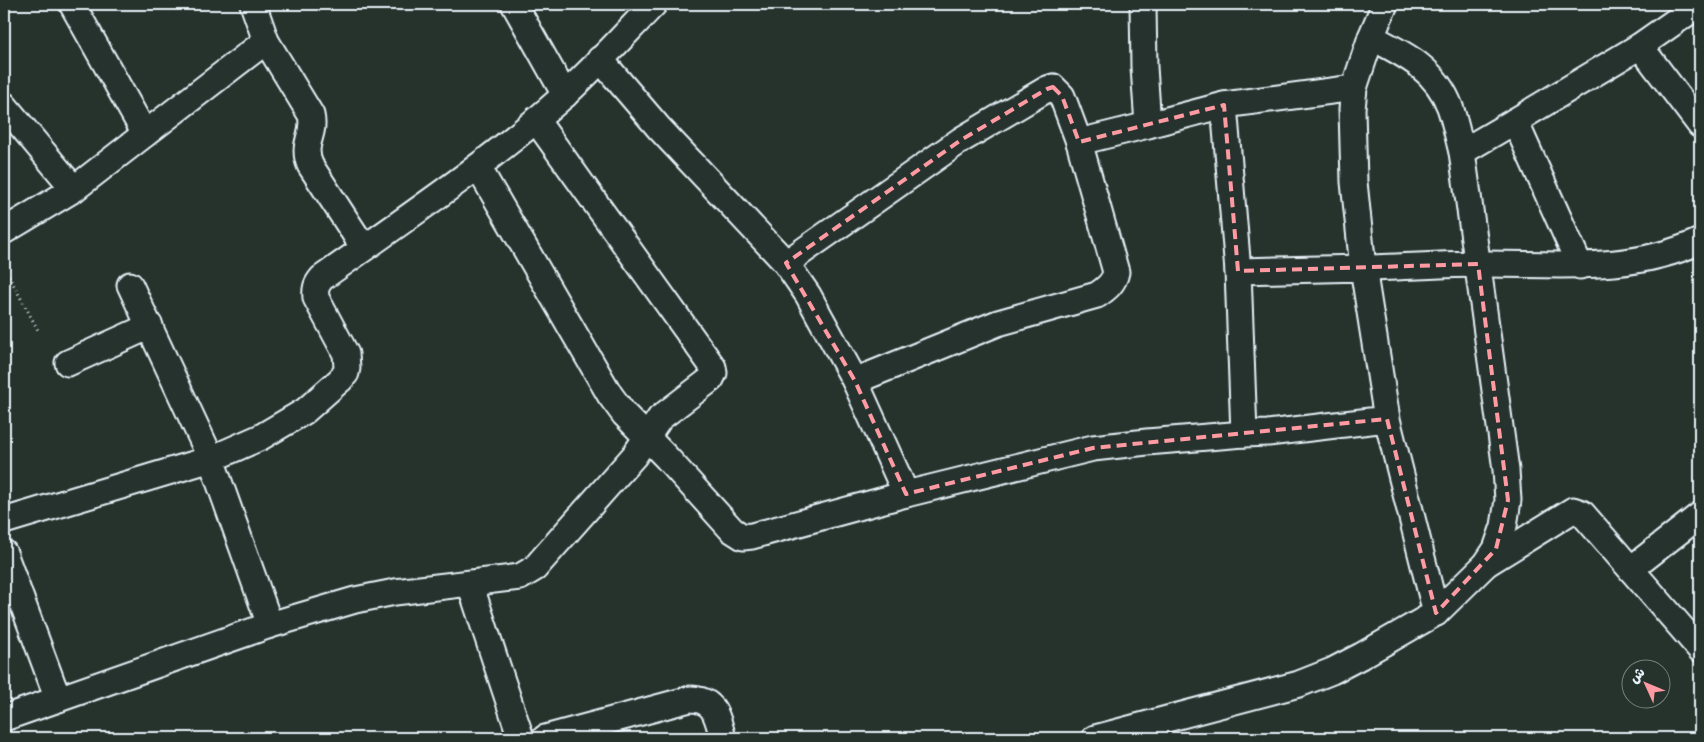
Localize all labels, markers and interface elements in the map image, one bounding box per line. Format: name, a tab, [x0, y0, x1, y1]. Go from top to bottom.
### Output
north arrow	[1622, 660, 1672, 710]
text: ش	[1626, 664, 1648, 687]

